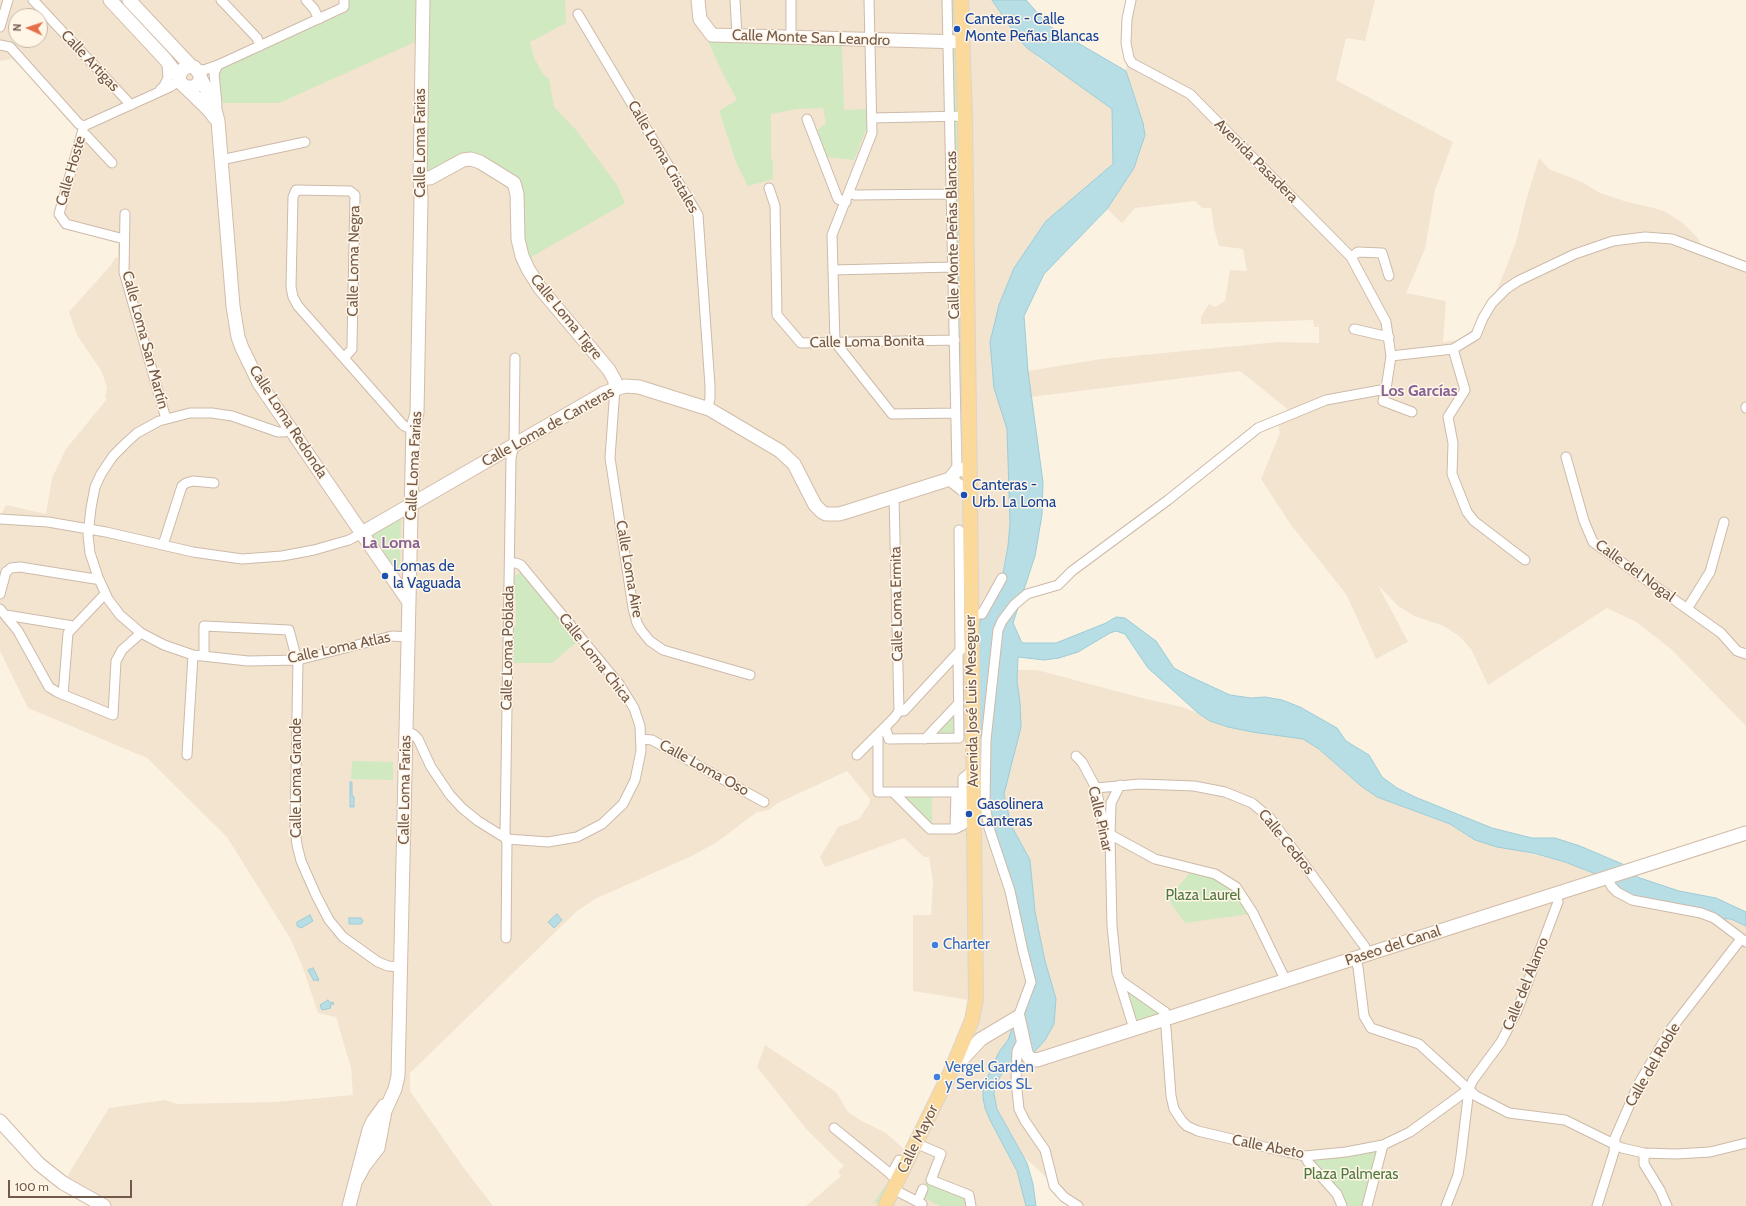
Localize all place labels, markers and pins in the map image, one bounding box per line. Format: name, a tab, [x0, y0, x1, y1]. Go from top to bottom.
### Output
place label: Canteras - Calle Monte Peñas Blancas	[965, 11, 1099, 46]
marker: Canteras - Calle Monte Peñas Blancas	[952, 24, 962, 34]
place label: Canteras - Urb. La Loma	[972, 477, 1056, 512]
marker: Canteras - Urb. La Loma	[959, 490, 969, 500]
place label: Lomas de la Vaguada	[393, 558, 461, 593]
marker: Lomas de la Vaguada	[380, 571, 390, 581]
place label: Gasolinera Canteras	[977, 796, 1043, 831]
marker: Gasolinera Canteras	[964, 809, 974, 819]
place label: Charter	[943, 936, 990, 954]
marker: Charter	[930, 940, 940, 950]
place label: Vergel Garden y Servicios SL	[945, 1059, 1034, 1094]
marker: Vergel Garden y Servicios SL	[932, 1072, 942, 1082]

